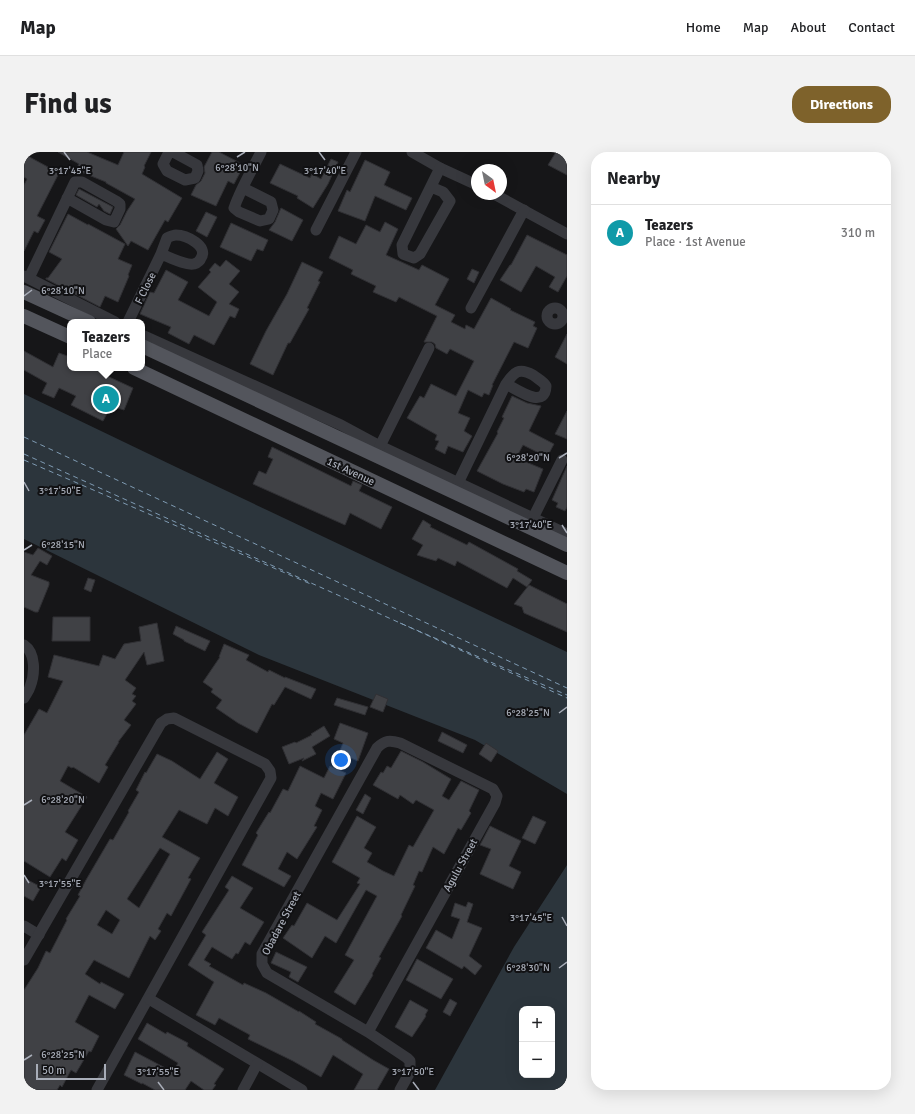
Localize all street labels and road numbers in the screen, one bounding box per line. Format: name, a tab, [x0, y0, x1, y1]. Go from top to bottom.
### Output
street label: F Close	[132, 270, 159, 306]
street label: 1st Avenue	[325, 455, 377, 488]
street label: Agulu Street	[441, 836, 480, 894]
street label: Obadare Street	[259, 889, 304, 957]

